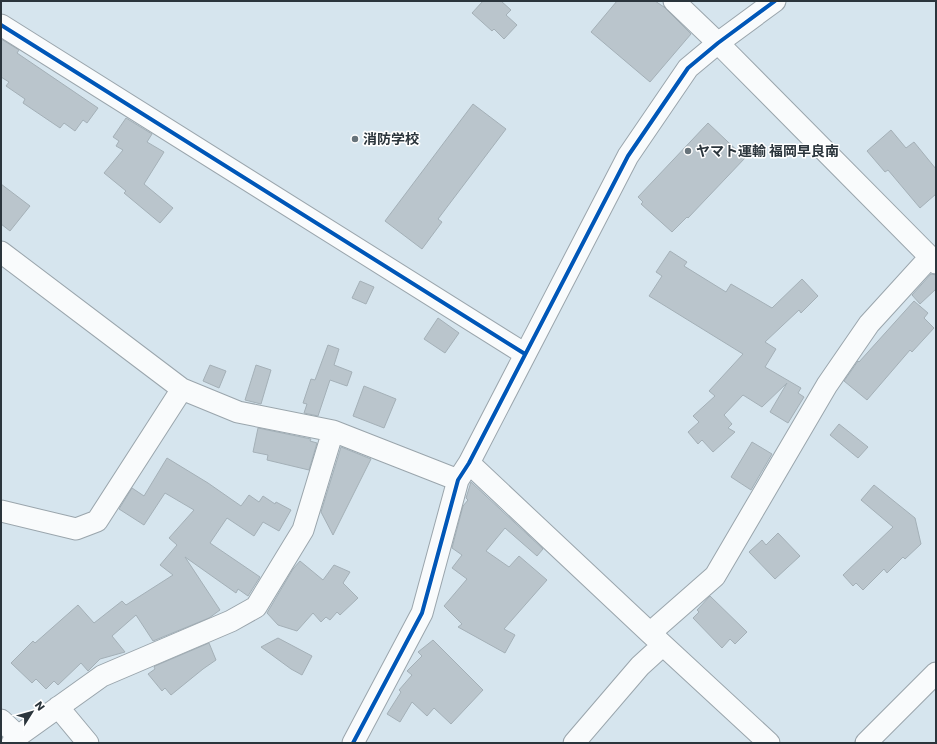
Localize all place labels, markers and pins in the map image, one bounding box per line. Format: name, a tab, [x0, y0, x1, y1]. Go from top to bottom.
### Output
place label: 消防学校	[363, 129, 419, 149]
marker: 消防学校	[350, 134, 360, 144]
place label: ヤマト運輸 福岡早良南	[696, 141, 839, 161]
marker: ヤマト運輸 福岡早良南	[683, 146, 693, 156]

